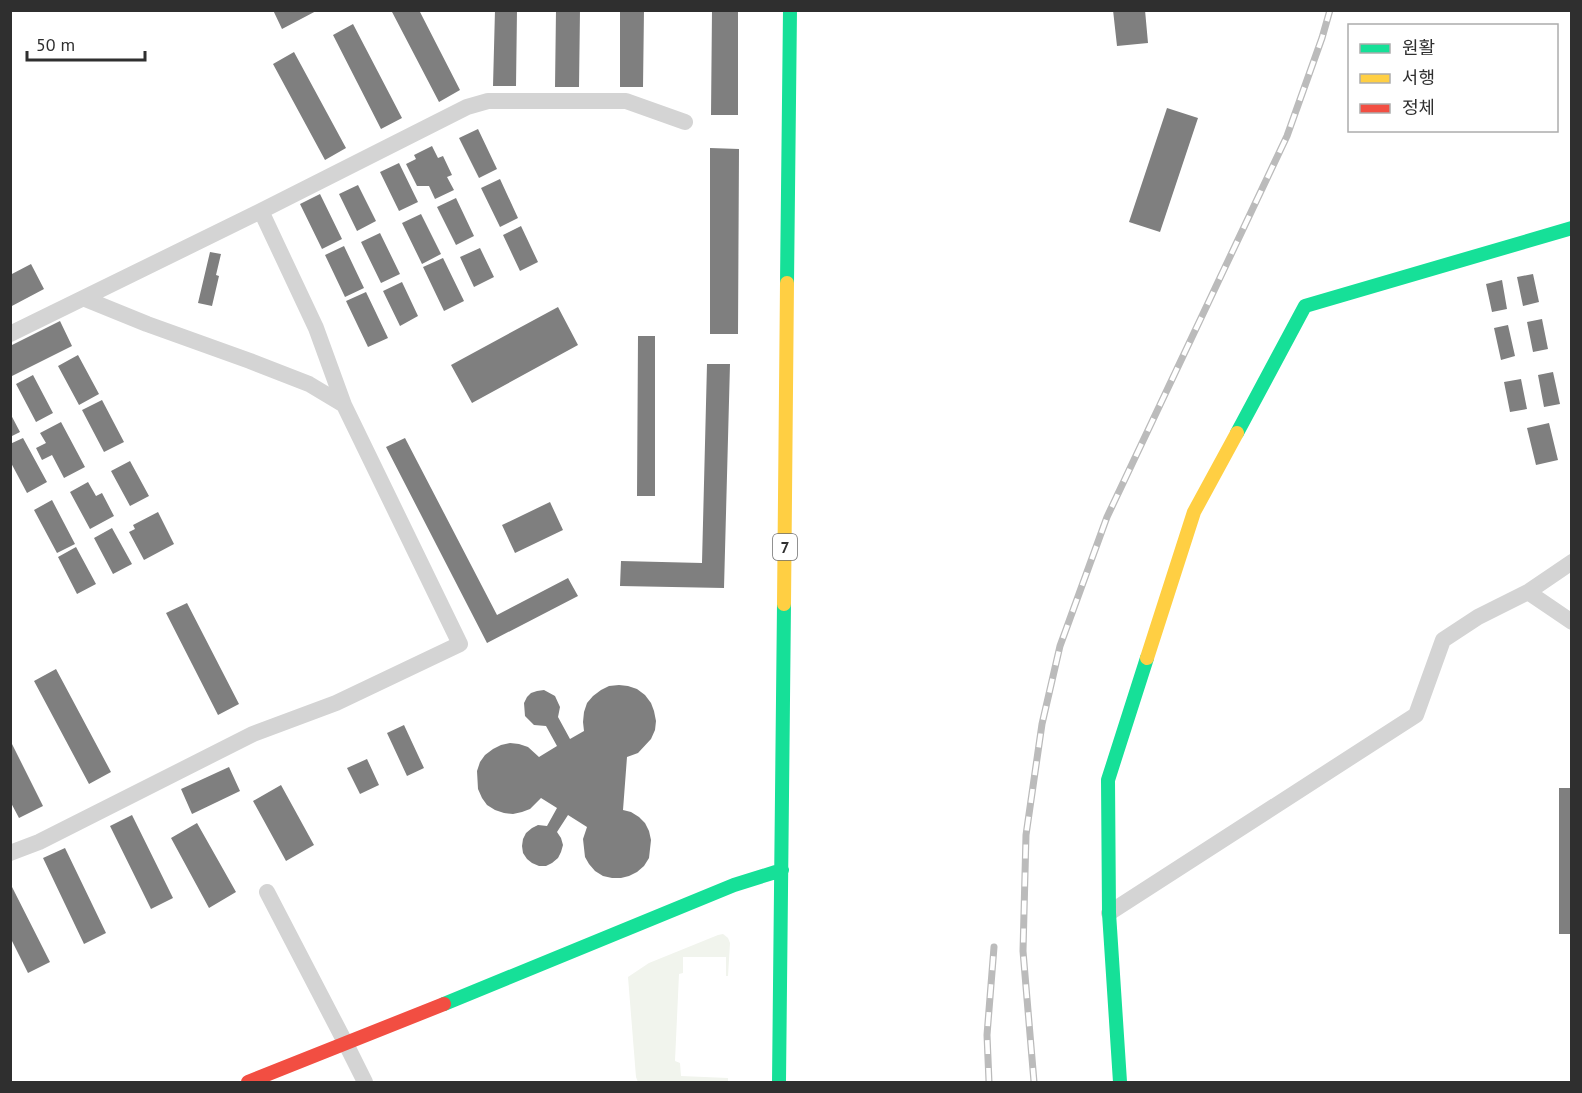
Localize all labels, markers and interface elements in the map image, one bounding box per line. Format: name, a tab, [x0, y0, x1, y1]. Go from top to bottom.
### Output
scale bar	[27, 24, 146, 62]
legend	[1348, 24, 1558, 132]
text: 50 m	[36, 33, 75, 56]
text: 원활	[1402, 36, 1435, 59]
text: 서행	[1402, 66, 1435, 89]
text: 정체	[1402, 96, 1435, 119]
road number: 7	[773, 534, 797, 560]

